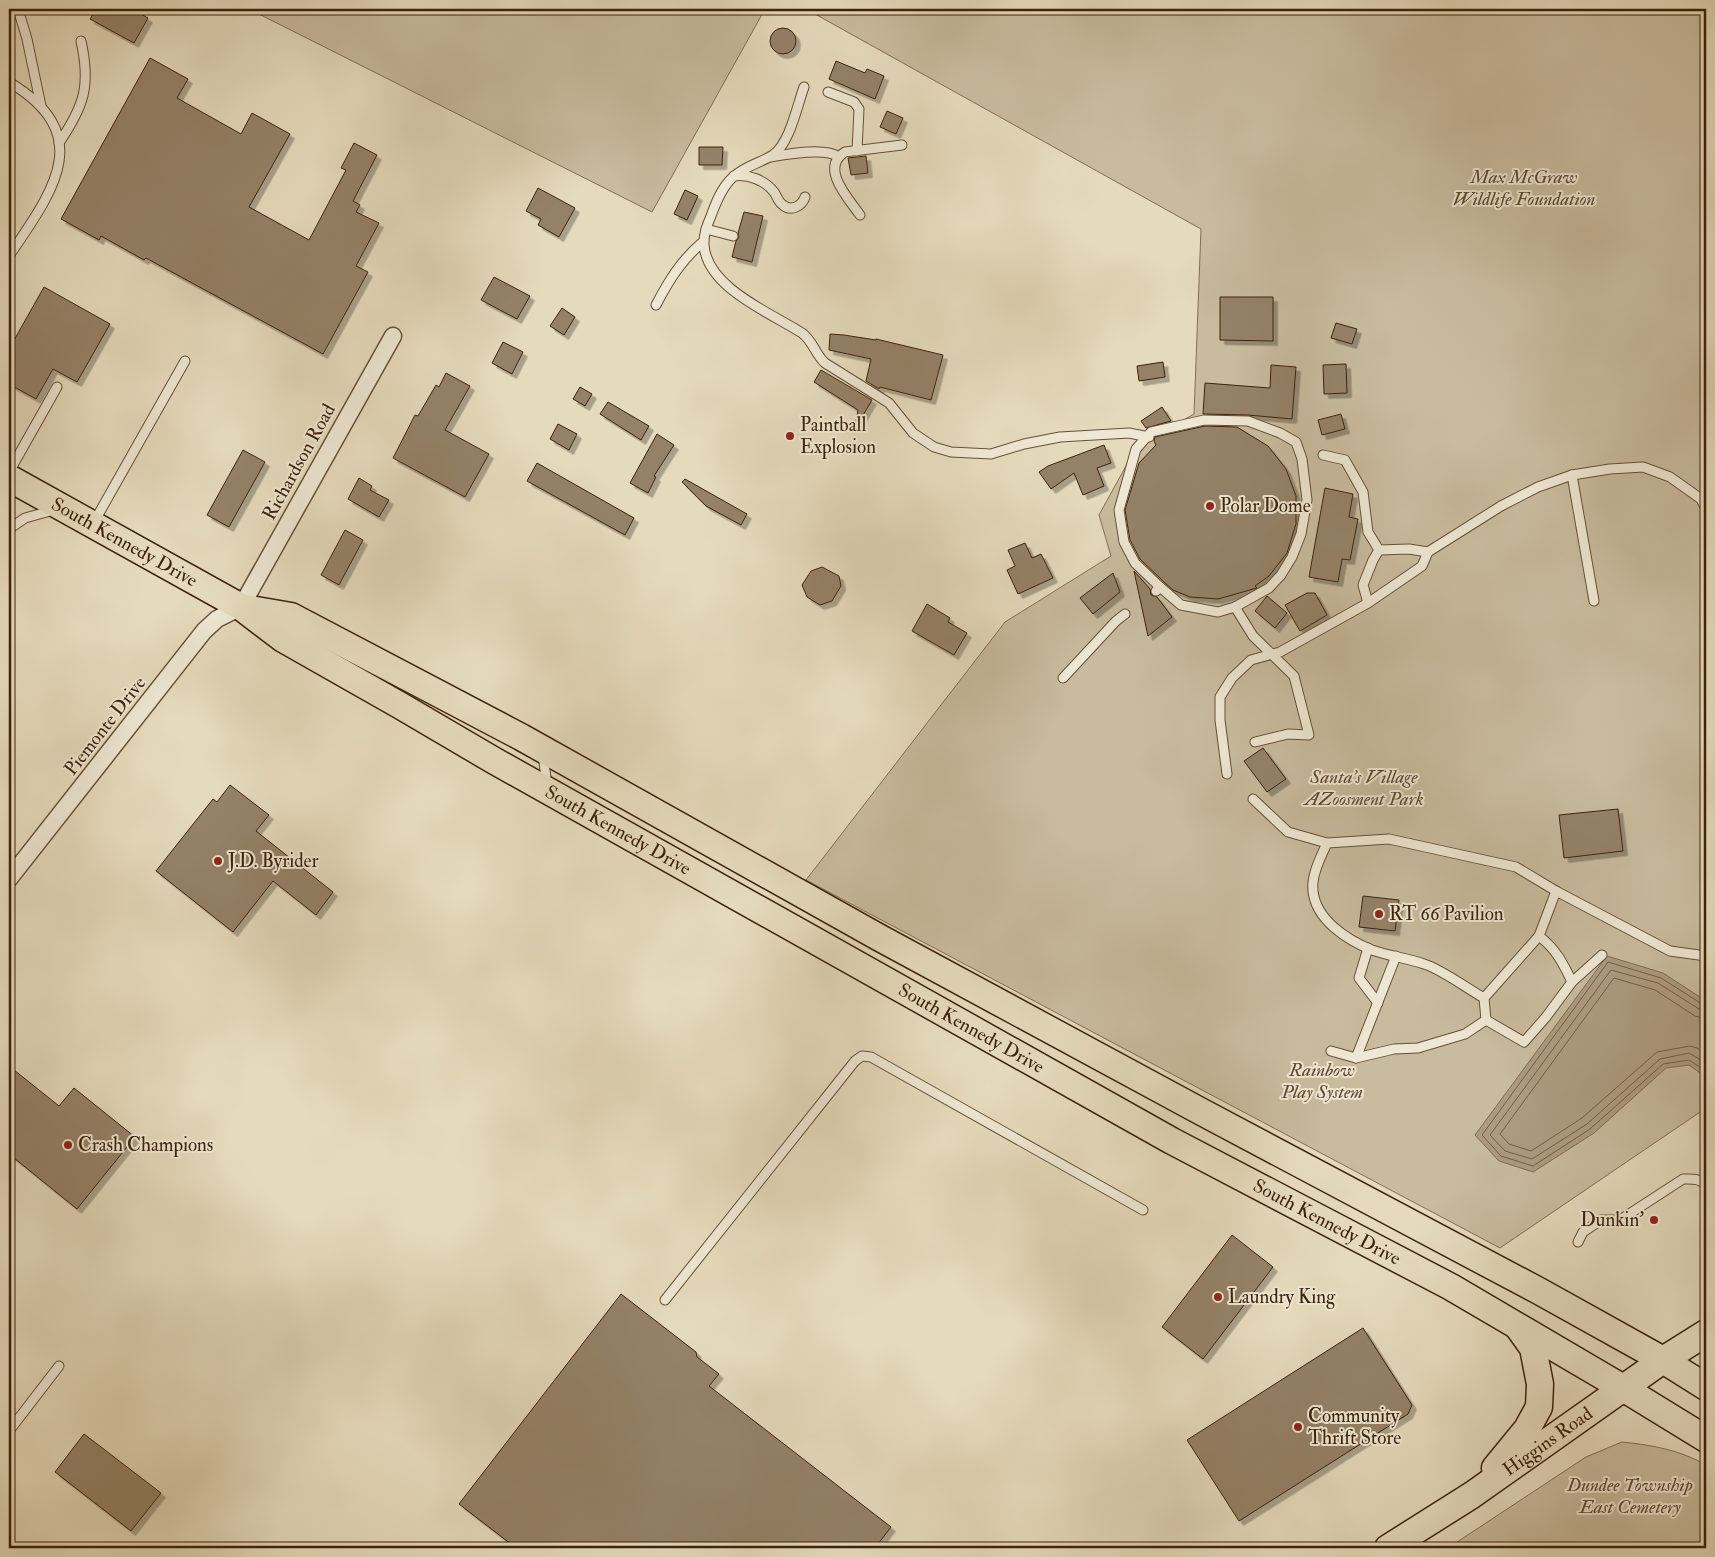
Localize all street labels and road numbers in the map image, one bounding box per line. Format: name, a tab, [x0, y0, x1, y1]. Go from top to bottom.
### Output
street label: Richardson Road	[257, 399, 341, 524]
street label: South Kennedy Drive	[47, 492, 202, 592]
street label: Piemonte Drive	[59, 672, 151, 780]
street label: South Kennedy Drive	[541, 780, 695, 881]
street label: South Kennedy Drive	[894, 978, 1048, 1079]
street label: South Kennedy Drive	[1249, 1174, 1405, 1271]
street label: Higgins Road	[1498, 1401, 1598, 1481]

